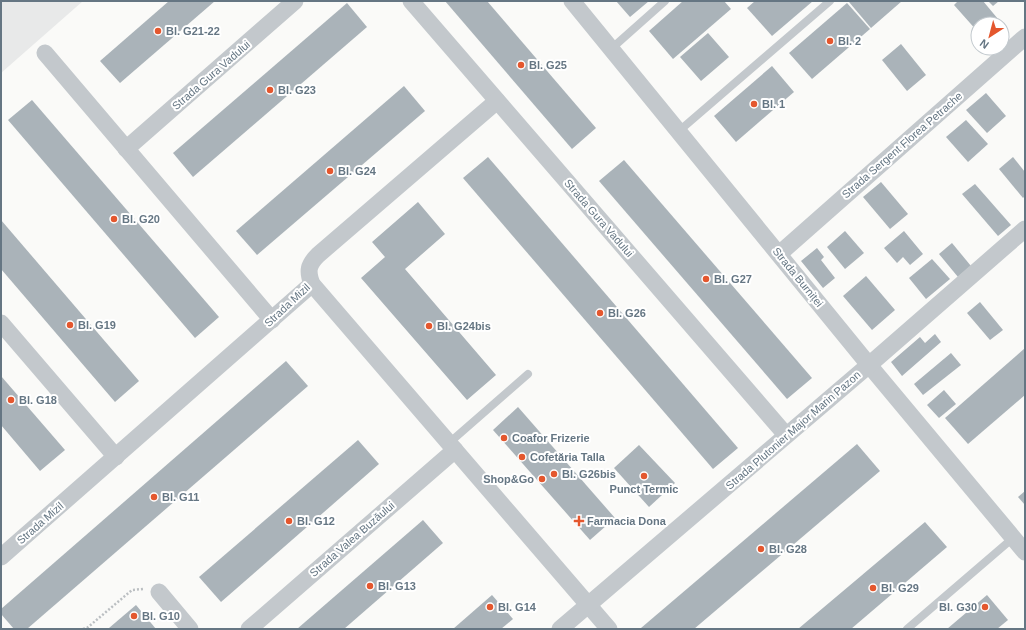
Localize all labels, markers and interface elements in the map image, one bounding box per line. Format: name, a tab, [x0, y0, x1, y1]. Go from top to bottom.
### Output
north arrow	[970, 16, 1010, 56]
place label: Bl. G21-22	[166, 25, 220, 37]
marker: Bl. G21-22	[153, 26, 163, 36]
place label: Bl. 2	[838, 35, 861, 47]
marker: Bl. 2	[825, 36, 835, 46]
text: N	[977, 37, 991, 51]
street label: Strada Gura Vadului	[170, 38, 252, 112]
place label: Bl. G25	[529, 59, 567, 71]
marker: Bl. G25	[516, 60, 526, 70]
place label: Bl. G23	[278, 84, 316, 96]
marker: Bl. G23	[265, 85, 275, 95]
street label: Strada Sergent Florea Petrache	[839, 90, 965, 200]
place label: Bl. 1	[762, 98, 785, 110]
marker: Bl. 1	[749, 99, 759, 109]
place label: Bl. G24	[338, 165, 377, 177]
marker: Bl. G24	[325, 166, 335, 176]
street label: Strada Gura Vadului	[562, 177, 636, 259]
place label: Bl. G20	[122, 213, 160, 225]
marker: Bl. G20	[109, 214, 119, 224]
street label: Strada Burniței	[770, 245, 826, 309]
place label: Bl. G27	[714, 273, 752, 285]
marker: Bl. G27	[701, 274, 711, 284]
street label: Strada Mizil	[262, 281, 312, 329]
place label: Bl. G26	[608, 307, 646, 319]
marker: Bl. G26	[595, 308, 605, 318]
place label: Bl. G19	[78, 319, 116, 331]
marker: Bl. G19	[65, 320, 75, 330]
place label: Bl. G24bis	[437, 320, 491, 332]
marker: Bl. G24bis	[424, 321, 434, 331]
street label: Strada Plutonier Major Marin Pazon	[723, 368, 863, 492]
place label: Bl. G18	[19, 394, 57, 406]
marker: Bl. G18	[6, 395, 16, 405]
place label: Coafor Frizerie	[512, 432, 590, 444]
marker: Coafor Frizerie	[499, 433, 509, 443]
place label: Cofetăria Talla	[530, 451, 606, 463]
marker: Cofetăria Talla	[517, 452, 527, 462]
place label: Bl. G26bis	[562, 468, 616, 480]
marker: Bl. G26bis	[549, 469, 559, 479]
marker: Punct Termic	[639, 471, 649, 481]
place label: Shop&Go	[483, 473, 534, 485]
marker: Shop&Go	[537, 474, 547, 484]
place label: Punct Termic	[610, 483, 678, 495]
place label: Bl. G11	[162, 491, 199, 503]
marker: Bl. G11	[149, 492, 159, 502]
street label: Strada Valea Buzăului	[307, 499, 397, 579]
street label: Strada Mizil	[14, 500, 66, 546]
place label: Bl. G12	[297, 515, 335, 527]
place label: Farmacia Dona	[587, 515, 667, 527]
marker: Bl. G12	[284, 516, 294, 526]
marker: Farmacia Dona	[574, 516, 584, 526]
place label: Bl. G28	[769, 543, 807, 555]
marker: Bl. G28	[756, 544, 766, 554]
place label: Bl. G13	[378, 580, 416, 592]
marker: Bl. G13	[365, 581, 375, 591]
place label: Bl. G29	[881, 582, 919, 594]
marker: Bl. G29	[868, 583, 878, 593]
place label: Bl. G14	[498, 601, 537, 613]
place label: Bl. G30	[939, 601, 977, 613]
marker: Bl. G14	[485, 602, 495, 612]
marker: Bl. G30	[980, 602, 990, 612]
place label: Bl. G10	[142, 610, 180, 622]
marker: Bl. G10	[129, 611, 139, 621]

